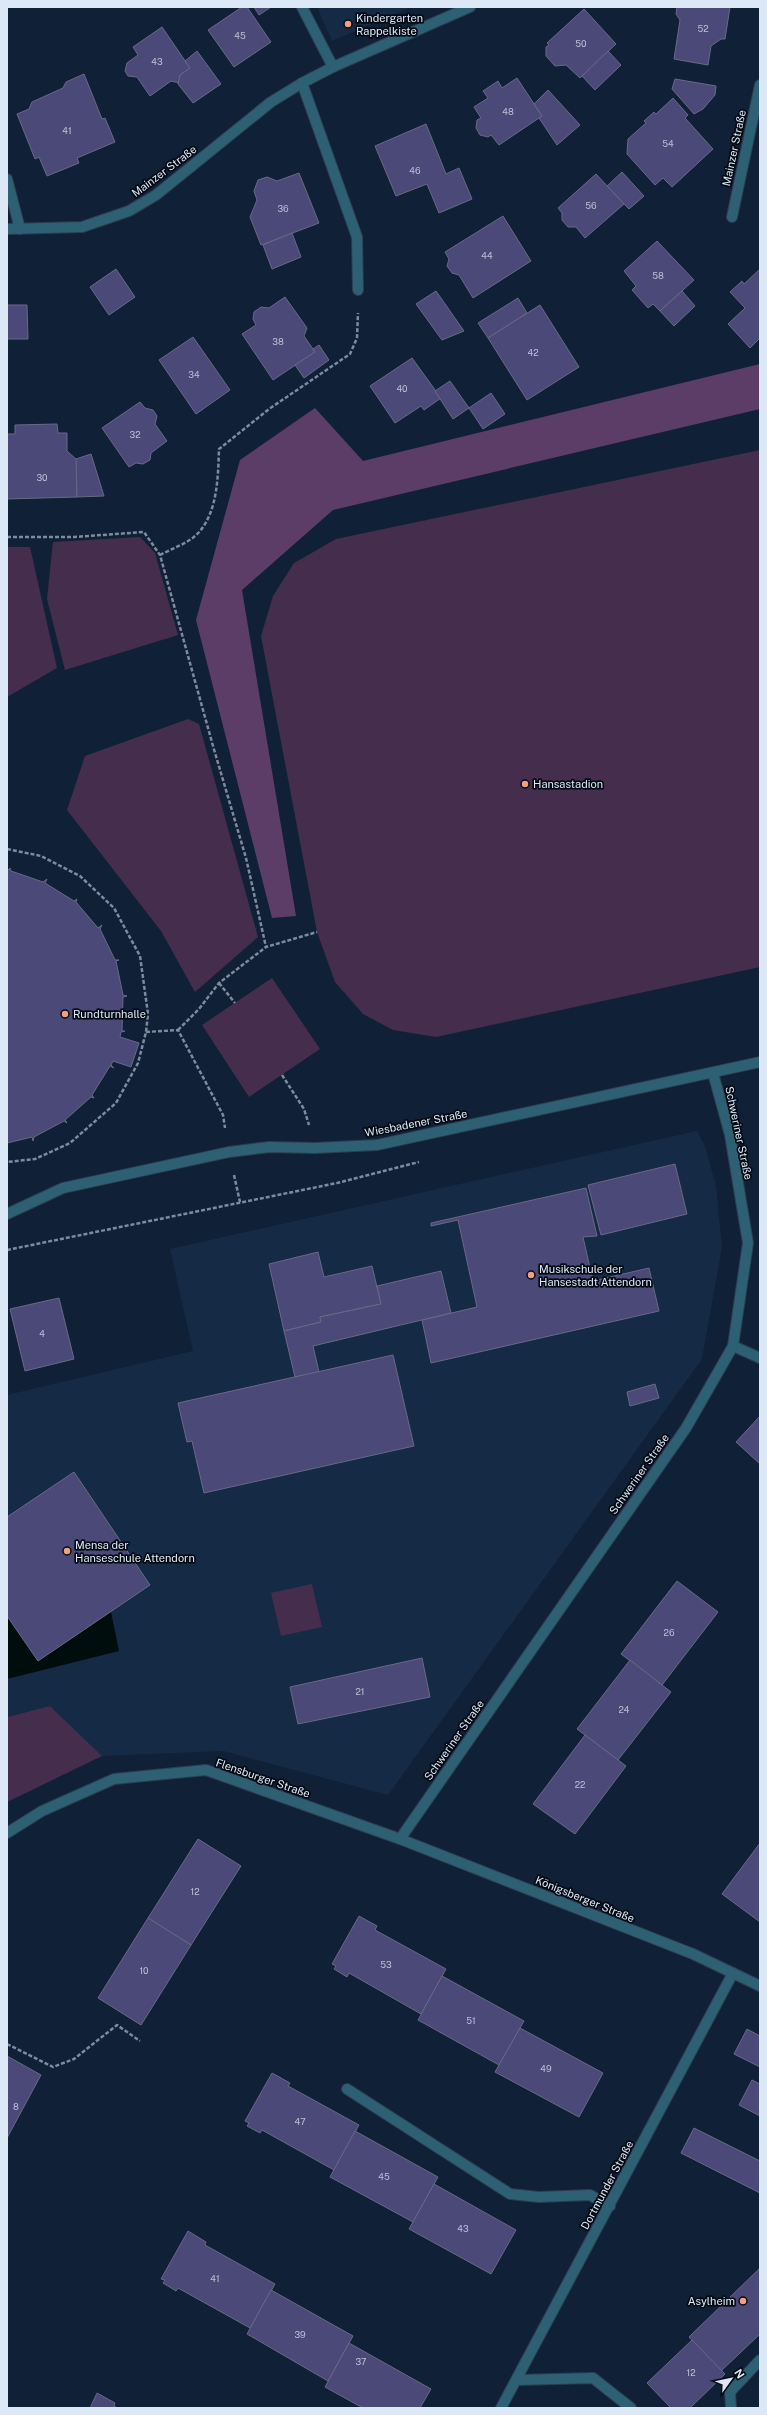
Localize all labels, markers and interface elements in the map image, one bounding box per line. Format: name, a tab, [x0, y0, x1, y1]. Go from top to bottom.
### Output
place label: Kindergarten Rappelkiste	[356, 12, 423, 37]
marker: Kindergarten Rappelkiste	[343, 19, 353, 29]
house number: 52	[697, 23, 709, 34]
house number: 45	[234, 30, 246, 41]
house number: 50	[575, 38, 587, 49]
house number: 43	[151, 56, 163, 67]
house number: 48	[502, 106, 514, 117]
street label: Mainzer Straße	[720, 109, 748, 187]
house number: 41	[62, 125, 72, 136]
house number: 54	[662, 138, 674, 149]
street label: Mainzer Straße	[129, 143, 199, 199]
house number: 46	[409, 165, 421, 176]
house number: 56	[585, 200, 597, 211]
house number: 36	[277, 203, 289, 214]
house number: 44	[481, 250, 493, 261]
house number: 58	[652, 270, 664, 281]
house number: 38	[272, 336, 284, 347]
house number: 42	[527, 347, 539, 358]
house number: 34	[188, 369, 200, 380]
house number: 40	[396, 383, 408, 394]
house number: 32	[129, 429, 141, 440]
house number: 30	[36, 472, 48, 483]
place label: Hansastadion	[533, 778, 603, 790]
marker: Hansastadion	[520, 779, 530, 789]
place label: Rundturnhalle	[73, 1008, 146, 1020]
marker: Rundturnhalle	[60, 1009, 70, 1019]
street label: Schweriner Straße	[723, 1085, 755, 1181]
street label: Wiesbadener Straße	[364, 1107, 468, 1139]
place label: Musikschule der Hansestadt Attendorn	[539, 1263, 652, 1288]
marker: Musikschule der Hansestadt Attendorn	[526, 1270, 536, 1280]
house number: 4	[39, 1328, 45, 1339]
street label: Schweriner Straße	[607, 1432, 671, 1516]
place label: Mensa der Hanseschule Attendorn	[75, 1539, 195, 1564]
marker: Mensa der Hanseschule Attendorn	[62, 1546, 72, 1556]
house number: 26	[664, 1627, 675, 1638]
house number: 21	[355, 1686, 365, 1697]
street label: Schweriner Straße	[422, 1698, 486, 1782]
house number: 24	[618, 1704, 630, 1715]
street label: Flensburger Straße	[214, 1756, 312, 1800]
house number: 22	[575, 1779, 585, 1790]
street label: Königsberger Straße	[534, 1874, 636, 1924]
house number: 12	[190, 1886, 200, 1897]
house number: 53	[380, 1959, 392, 1970]
house number: 10	[139, 1965, 149, 1976]
house number: 51	[466, 2015, 476, 2026]
house number: 49	[540, 2063, 552, 2074]
house number: 8	[13, 2101, 19, 2112]
house number: 47	[294, 2116, 306, 2127]
street label: Dortmunder Straße	[579, 2139, 635, 2231]
house number: 45	[378, 2171, 390, 2182]
house number: 43	[457, 2223, 469, 2234]
house number: 41	[210, 2273, 220, 2284]
place label: Asylheim	[688, 2295, 735, 2307]
marker: Asylheim	[738, 2296, 748, 2306]
house number: 39	[294, 2329, 306, 2340]
house number: 37	[356, 2356, 366, 2367]
north arrow	[711, 2359, 751, 2399]
house number: 12	[686, 2367, 696, 2378]
text: N	[732, 2367, 747, 2380]

